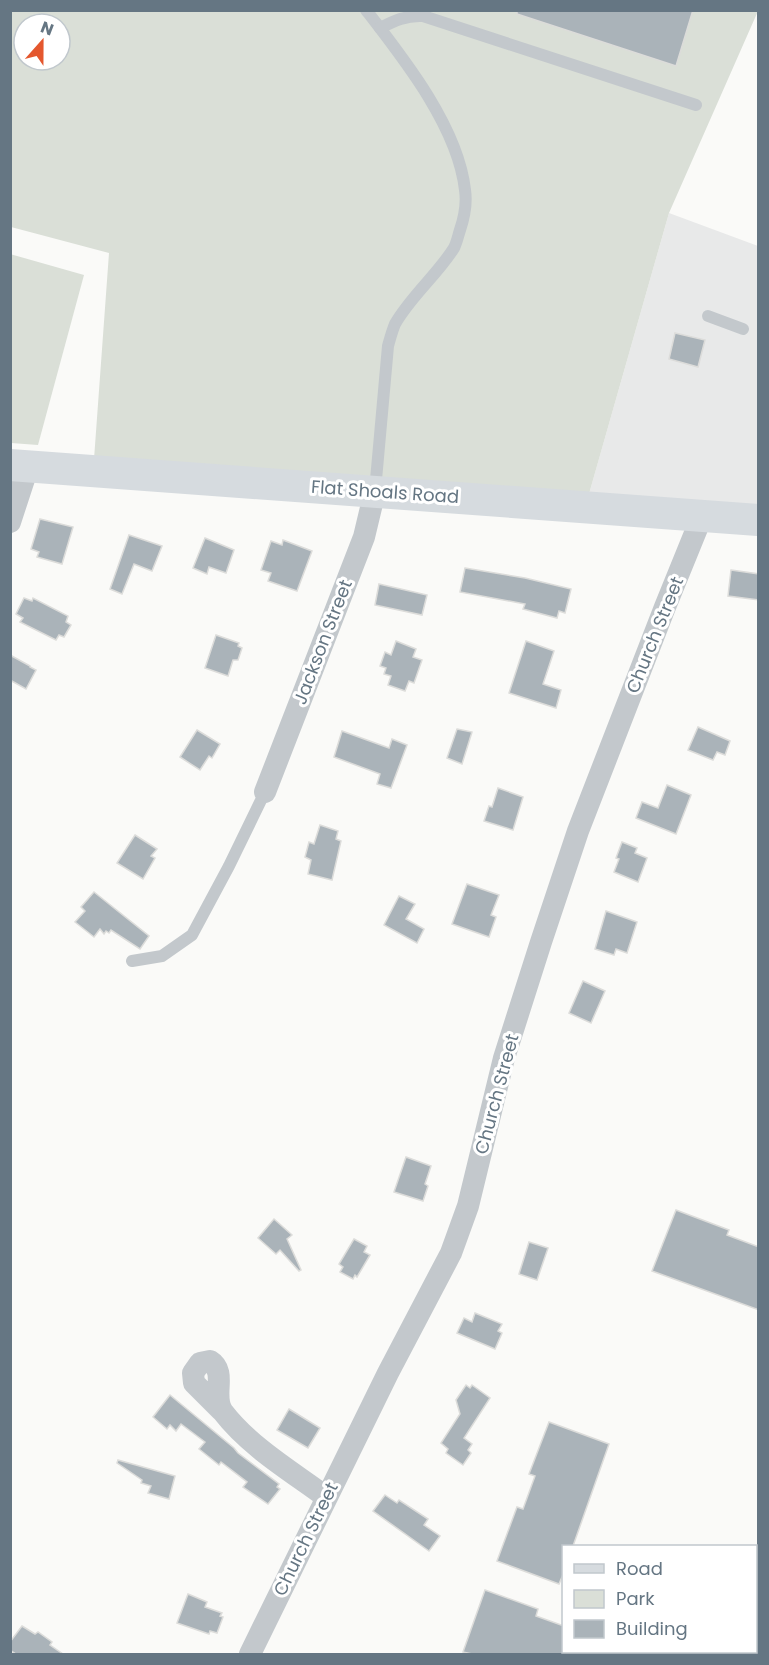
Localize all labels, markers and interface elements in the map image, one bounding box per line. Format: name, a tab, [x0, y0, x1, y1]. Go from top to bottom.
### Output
north arrow	[12, 12, 72, 72]
text: N	[37, 16, 57, 41]
street label: Flat Shoals Road	[310, 474, 460, 509]
street label: Church Street	[620, 573, 689, 697]
street label: Jackson Street	[287, 576, 358, 708]
street label: Church Street	[468, 1031, 525, 1157]
street label: Church Street	[267, 1478, 344, 1600]
legend	[562, 1545, 757, 1653]
text: Road	[616, 1556, 663, 1581]
text: Park	[616, 1586, 655, 1611]
text: Building	[616, 1616, 688, 1641]

